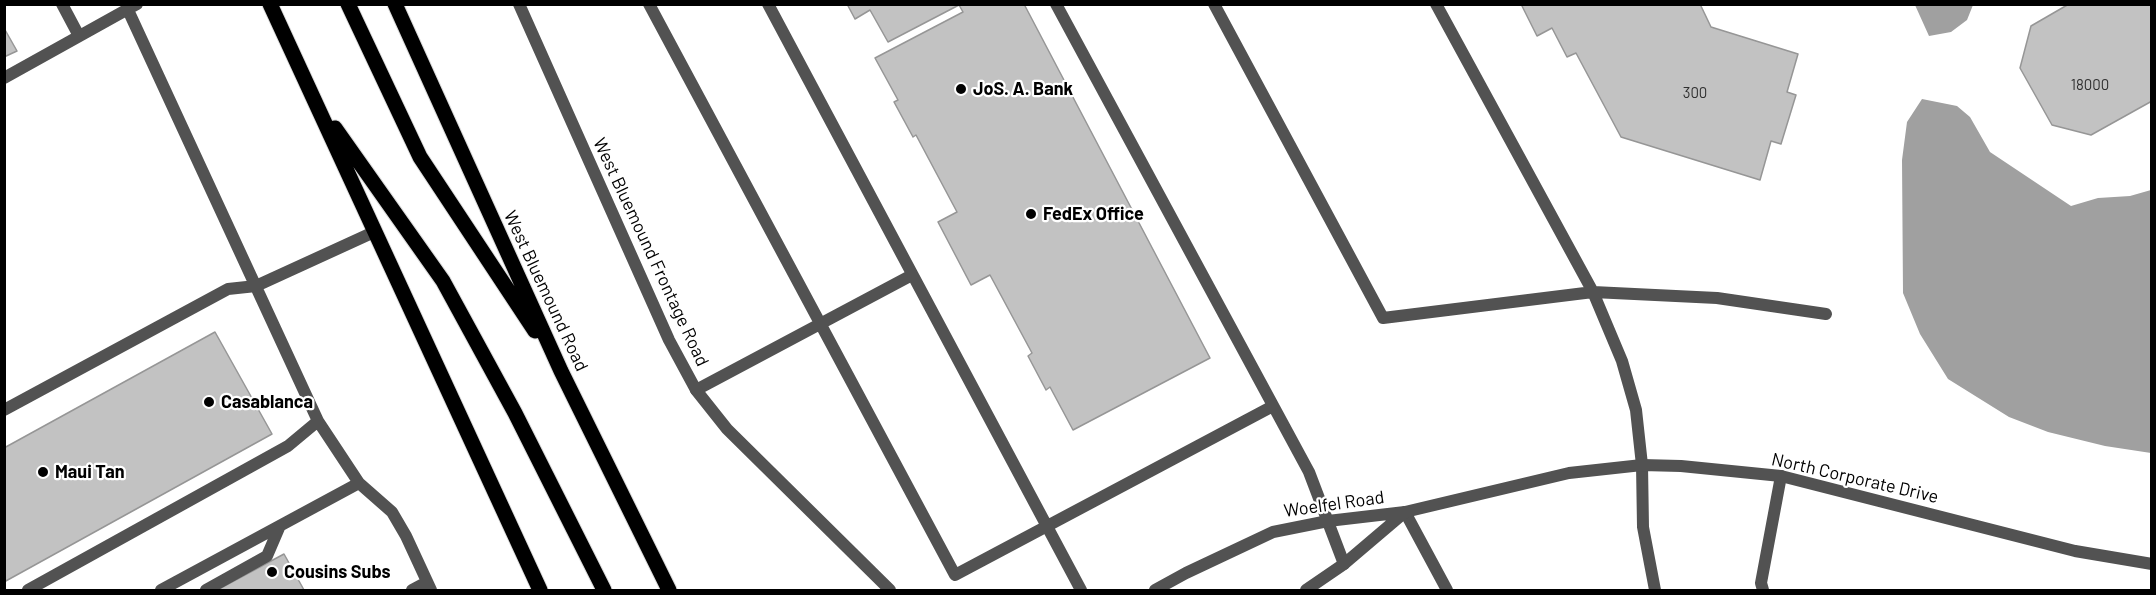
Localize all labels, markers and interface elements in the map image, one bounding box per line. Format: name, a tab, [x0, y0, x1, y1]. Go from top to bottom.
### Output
house number: 18000	[2071, 76, 2109, 94]
place label: JoS. A. Bank	[973, 78, 1073, 100]
marker: JoS. A. Bank	[954, 82, 968, 96]
house number: 300	[1683, 84, 1707, 102]
street label: West Bluemound Frontage Road	[589, 134, 713, 370]
place label: FedEx Office	[1043, 203, 1144, 225]
street label: West Bluemound Road	[499, 207, 593, 375]
marker: FedEx Office	[1024, 207, 1038, 221]
place label: Casablanca	[221, 391, 313, 413]
marker: Casablanca	[202, 395, 216, 409]
street label: North Corporate Drive	[1769, 448, 1941, 508]
place label: Maui Tan	[55, 461, 125, 483]
marker: Maui Tan	[36, 465, 50, 479]
street label: Woelfel Road	[1282, 486, 1386, 522]
place label: Cousins Subs	[284, 561, 391, 583]
marker: Cousins Subs	[265, 565, 279, 579]

